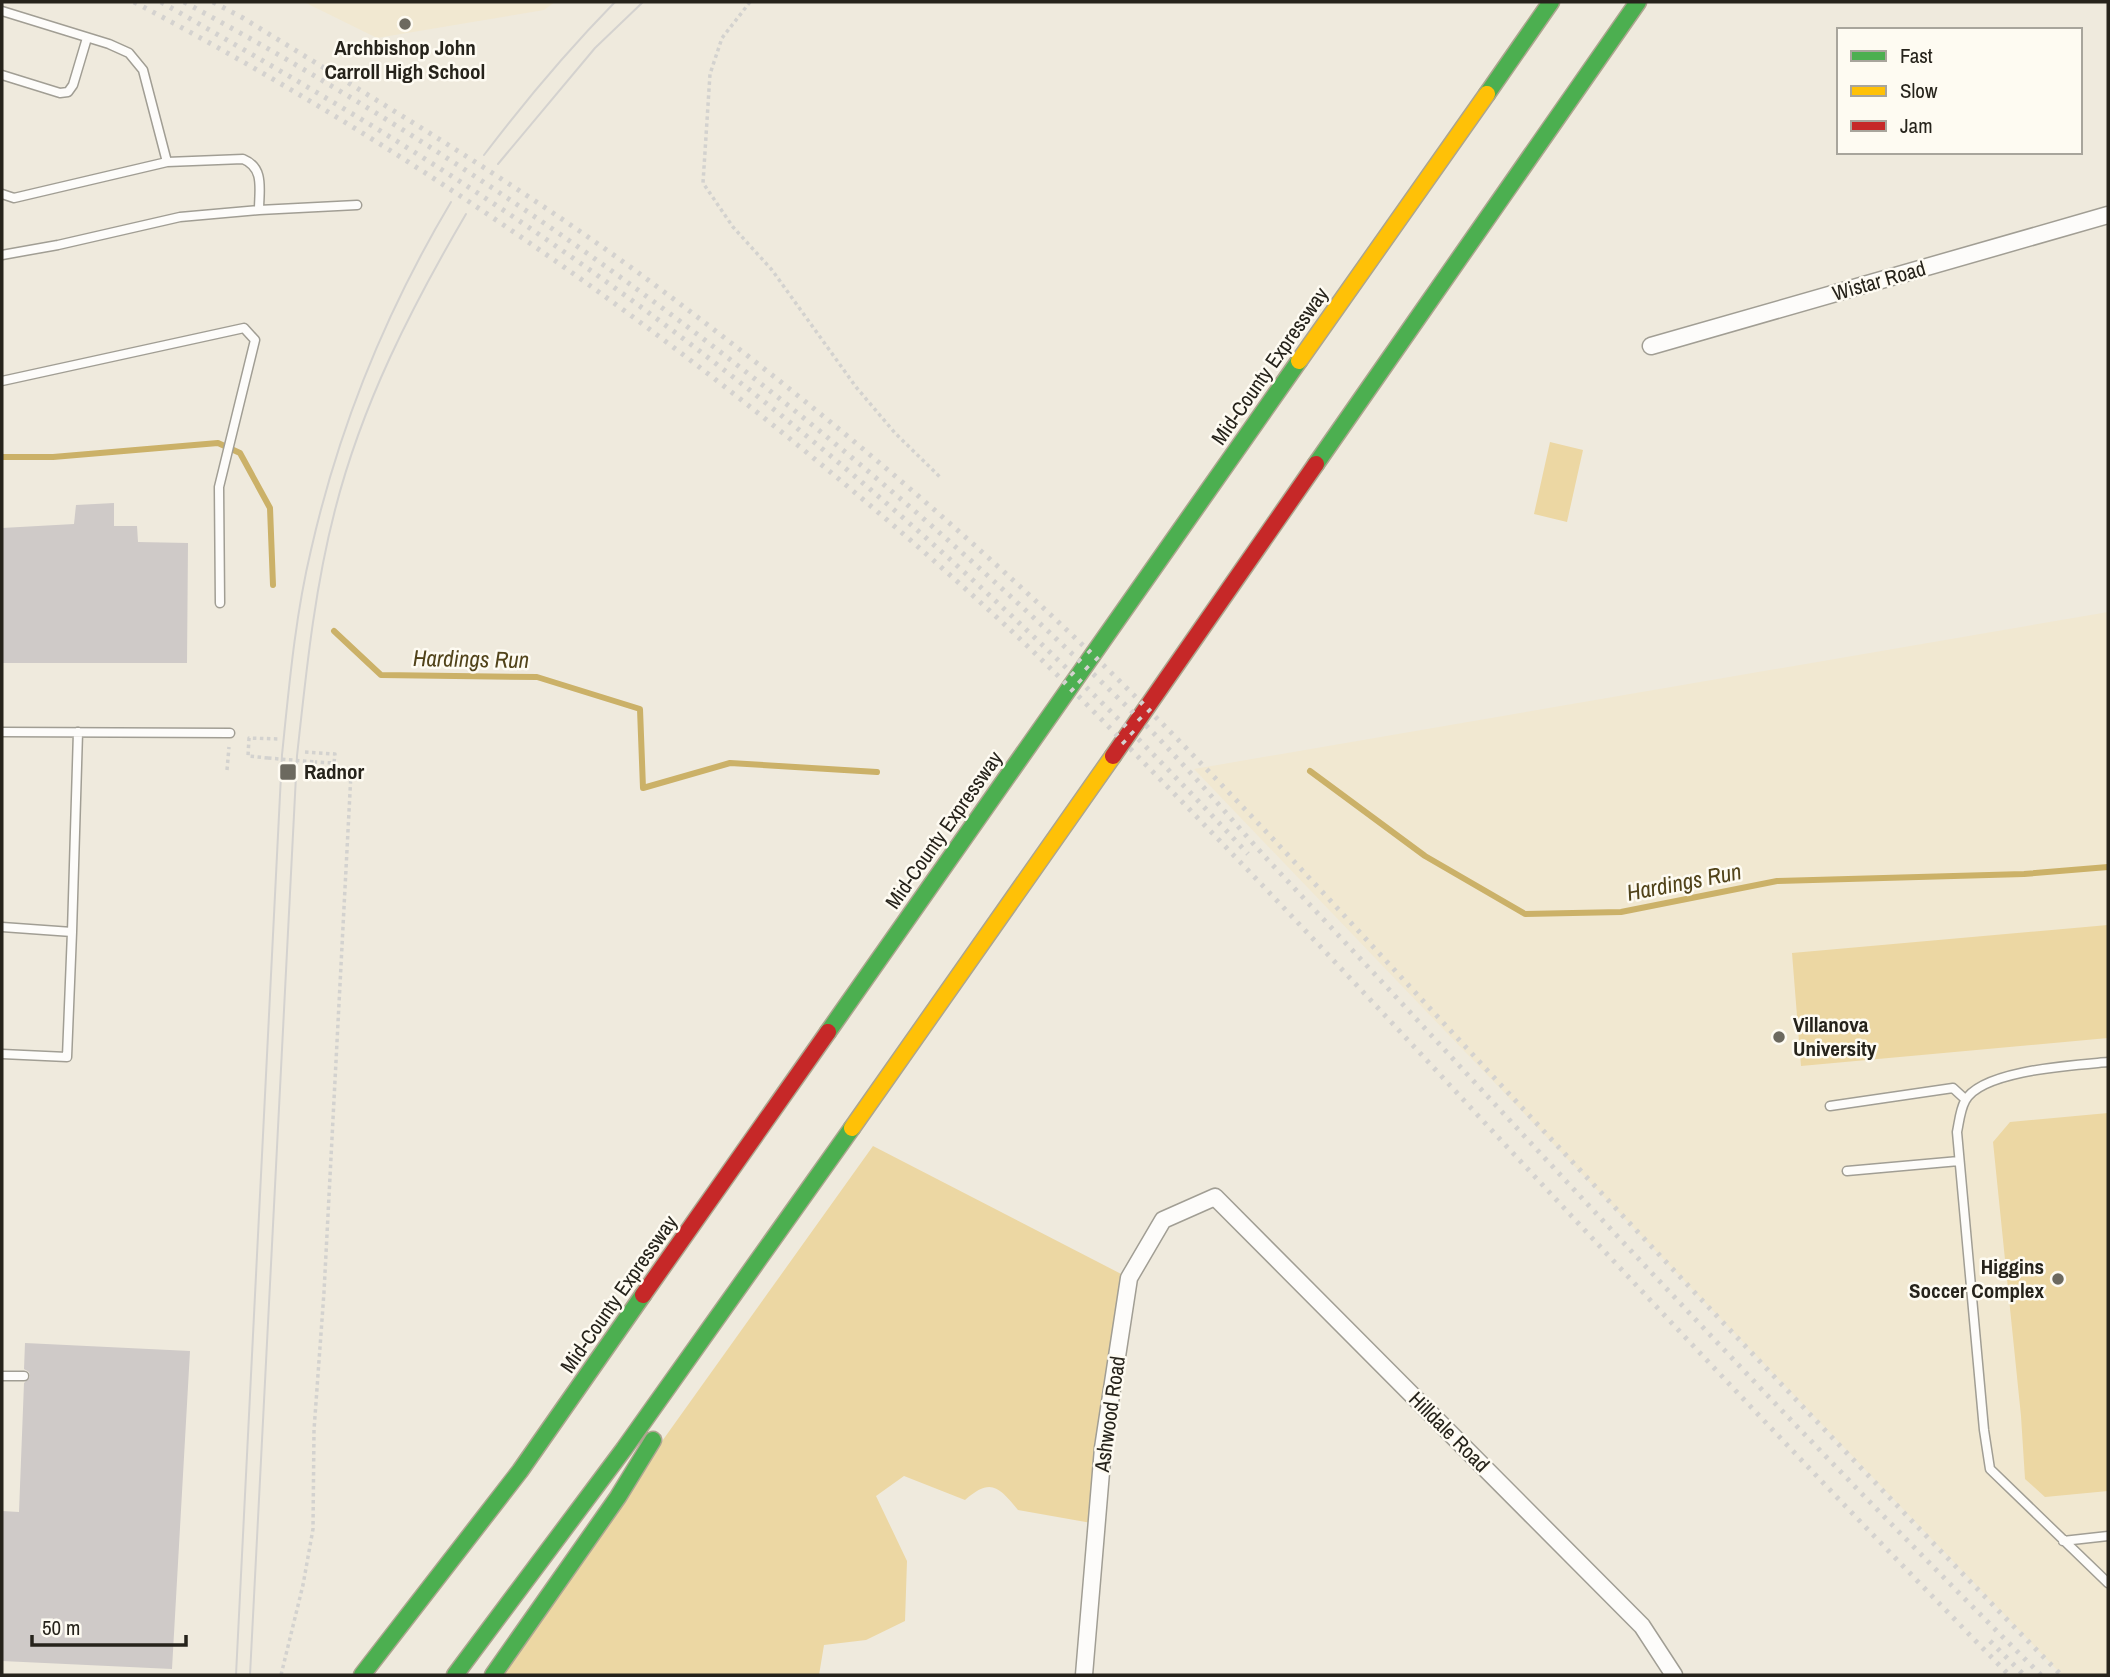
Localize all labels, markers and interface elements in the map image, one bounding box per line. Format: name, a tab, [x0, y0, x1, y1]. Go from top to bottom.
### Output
marker: Archbishop John Carroll High School	[397, 16, 413, 32]
legend	[1837, 28, 2082, 154]
place label: Archbishop John Carroll High School	[325, 33, 485, 86]
text: Fast	[1900, 41, 1933, 70]
text: Slow	[1900, 76, 1938, 105]
text: Jam	[1900, 111, 1933, 140]
street label: Wistar Road	[1829, 253, 1929, 308]
street label: Mid-County Expressway	[1204, 281, 1335, 450]
water label: Hardings Run	[413, 642, 529, 675]
street label: Mid-County Expressway	[878, 745, 1009, 914]
place label: Radnor	[304, 757, 365, 786]
marker: Radnor	[278, 762, 298, 782]
water label: Hardings Run	[1624, 855, 1744, 908]
place label: Villanova University	[1793, 1010, 1877, 1063]
marker: Villanova University	[1771, 1029, 1787, 1045]
street label: Mid-County Expressway	[553, 1209, 684, 1378]
place label: Higgins Soccer Complex	[1909, 1252, 2044, 1305]
marker: Higgins Soccer Complex	[2050, 1271, 2066, 1287]
street label: Ashwood Road	[1087, 1354, 1132, 1475]
street label: Hilldale Road	[1403, 1385, 1496, 1478]
scale bar	[32, 1604, 186, 1648]
text: 50 m	[42, 1613, 80, 1642]

